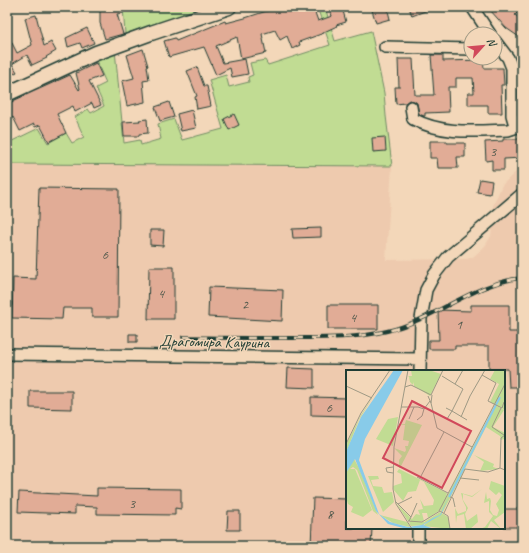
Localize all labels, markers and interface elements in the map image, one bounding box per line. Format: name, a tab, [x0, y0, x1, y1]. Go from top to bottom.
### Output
north arrow	[463, 26, 503, 66]
text: N	[484, 35, 501, 50]
house number: 3	[490, 143, 498, 160]
house number: 6	[102, 246, 109, 263]
house number: 4	[158, 285, 166, 302]
house number: 2	[242, 296, 250, 313]
house number: 4	[350, 309, 358, 326]
house number: 1	[456, 316, 463, 333]
street label: Драгомира Каурина	[159, 331, 271, 353]
inset map	[346, 370, 505, 529]
house number: 6	[326, 399, 333, 416]
house number: 3	[129, 495, 137, 512]
house number: 8	[327, 506, 335, 523]

